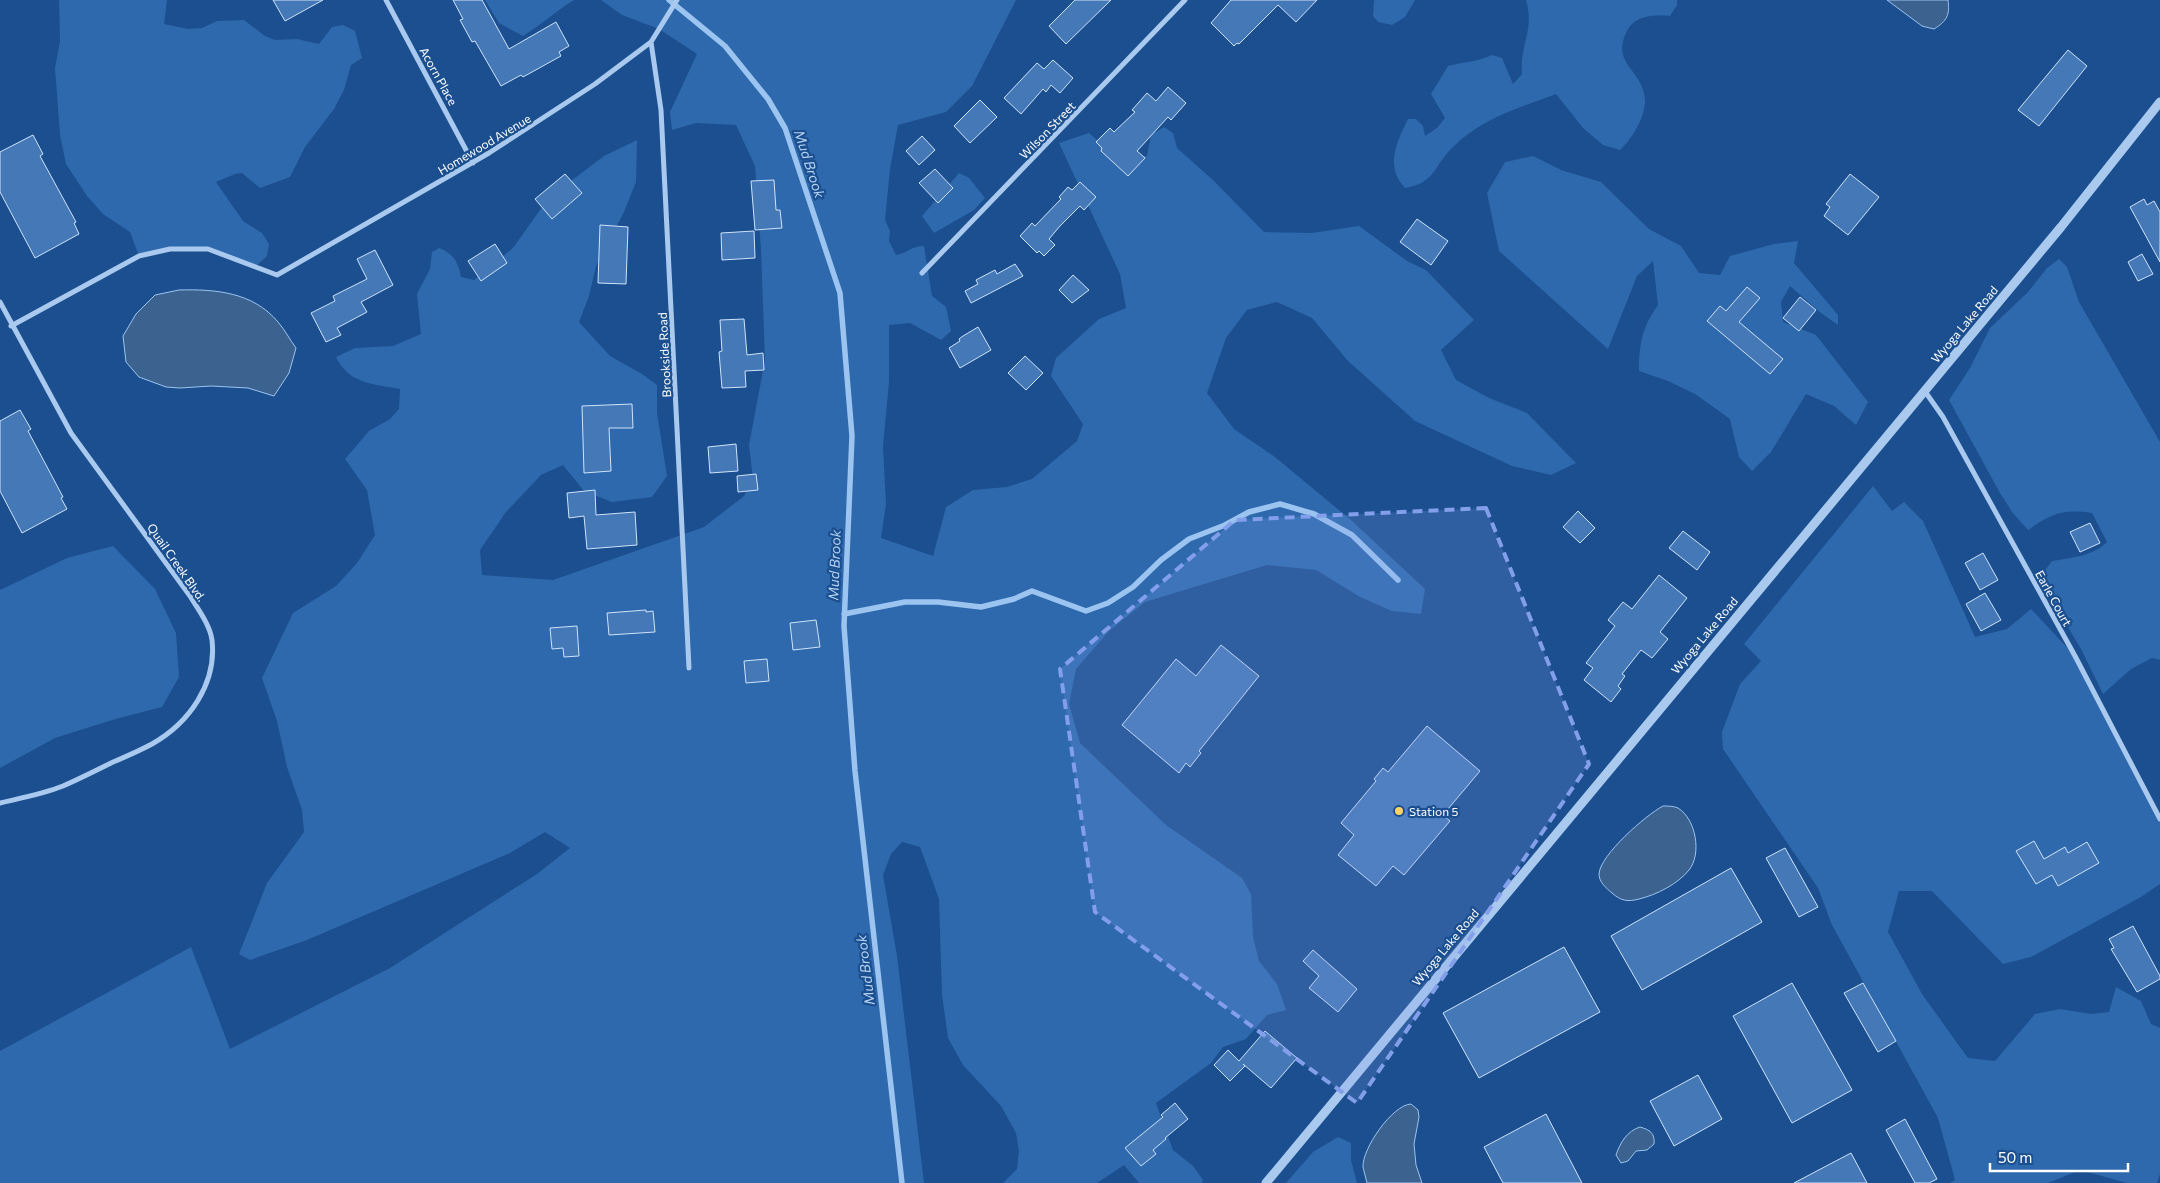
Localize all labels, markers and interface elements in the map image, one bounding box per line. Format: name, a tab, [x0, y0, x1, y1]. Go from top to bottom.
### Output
street label: Acorn Place	[417, 45, 461, 107]
street label: Wilson Street	[1016, 98, 1078, 162]
street label: Homewood Avenue	[435, 111, 533, 177]
water label: Mud Brook	[791, 128, 829, 201]
street label: Wyoga Lake Road	[1928, 283, 2000, 365]
street label: Brookside Road	[655, 312, 673, 398]
street label: Quail Creek Blvd.	[145, 520, 209, 604]
water label: Mud Brook	[824, 529, 844, 601]
street label: Earle Court	[2033, 568, 2075, 628]
street label: Wyoga Lake Road	[1668, 594, 1740, 676]
place label: Station 5	[1409, 804, 1458, 818]
marker: Station 5	[1393, 805, 1405, 817]
street label: Wyoga Lake Road	[1409, 906, 1481, 988]
water label: Mud Brook	[852, 933, 878, 1006]
scale bar	[1990, 1140, 2128, 1172]
text: 50 m	[1998, 1148, 2032, 1166]

